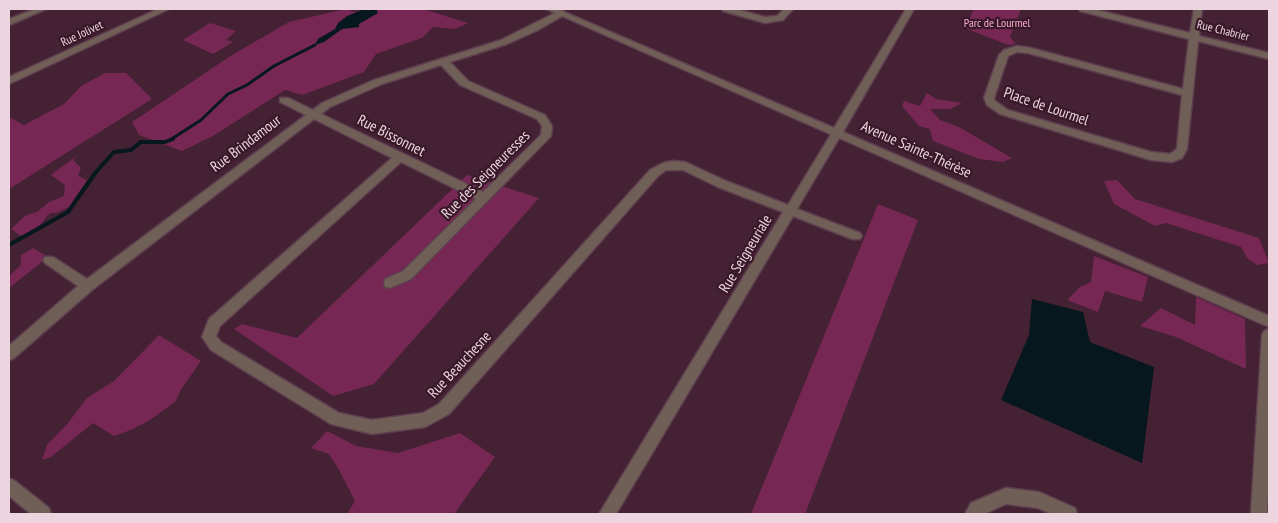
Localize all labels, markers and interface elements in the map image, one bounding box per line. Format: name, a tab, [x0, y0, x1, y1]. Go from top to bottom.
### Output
park label: Parc de Lourmel	[964, 17, 1030, 31]
street label: Rue Jolivet	[59, 18, 105, 50]
street label: Rue Chabrier	[1195, 18, 1251, 44]
street label: Place de Lourmel	[1001, 84, 1091, 130]
street label: Rue Bissonnet	[354, 111, 428, 161]
street label: Rue Brindamour	[207, 112, 285, 176]
street label: Avenue Sainte-Thérèse	[858, 118, 974, 182]
street label: Rue des Seigneuresses	[438, 127, 534, 223]
street label: Rue Seigneuriale	[716, 212, 776, 296]
street label: Rue Beauchesne	[424, 328, 496, 402]

